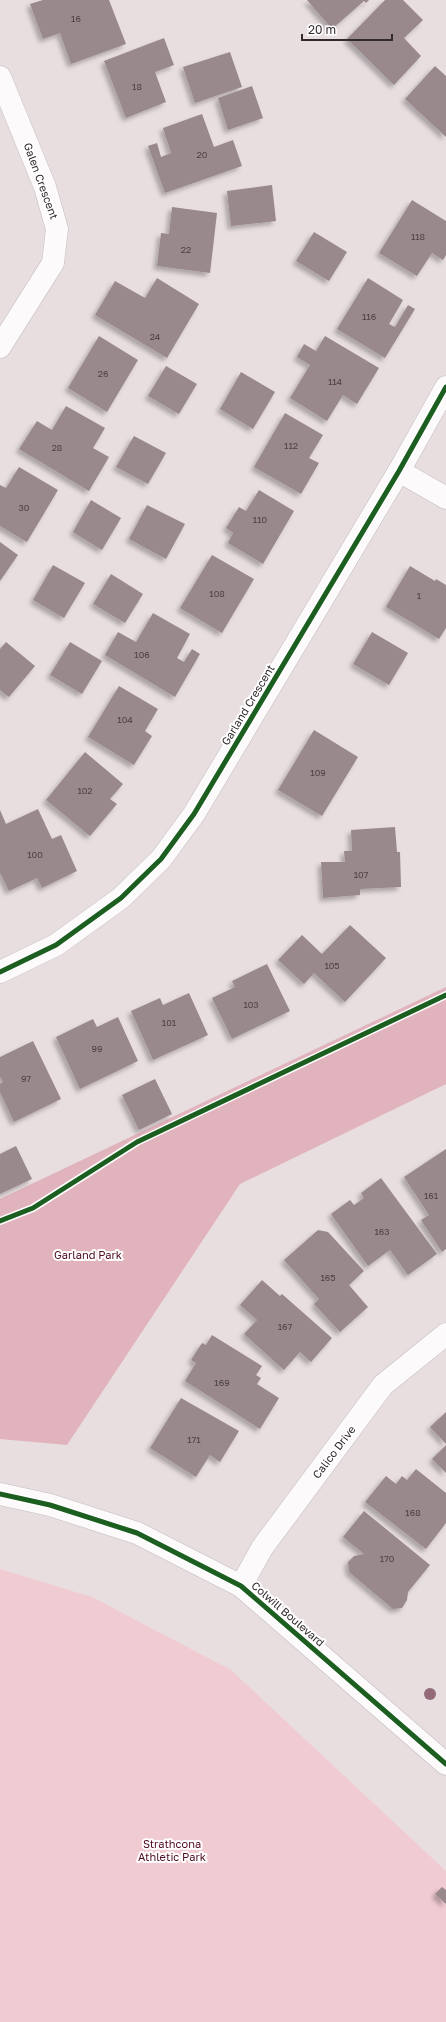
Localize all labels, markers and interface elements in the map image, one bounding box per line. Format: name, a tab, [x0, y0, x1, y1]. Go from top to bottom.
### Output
house number: 16	[71, 13, 81, 24]
scale bar	[302, 16, 392, 42]
text: 20 m	[308, 22, 336, 37]
house number: 18	[132, 81, 142, 92]
street label: Galen Crescent	[22, 141, 61, 221]
house number: 20	[197, 149, 208, 160]
house number: 118	[411, 231, 425, 242]
house number: 22	[181, 244, 191, 255]
house number: 116	[362, 311, 376, 322]
house number: 24	[150, 331, 161, 342]
house number: 26	[98, 368, 108, 379]
house number: 114	[328, 376, 343, 387]
house number: 112	[284, 440, 298, 451]
house number: 28	[52, 442, 62, 453]
house number: 30	[19, 502, 30, 513]
house number: 110	[253, 514, 268, 525]
house number: 108	[209, 588, 225, 599]
house number: 1	[417, 590, 422, 601]
house number: 106	[134, 649, 150, 660]
street label: Garland Crescent	[218, 662, 277, 747]
house number: 104	[117, 714, 133, 725]
house number: 109	[310, 767, 326, 778]
house number: 102	[77, 785, 93, 796]
house number: 100	[27, 849, 43, 860]
house number: 107	[354, 869, 369, 880]
house number: 105	[324, 960, 340, 971]
house number: 103	[243, 999, 259, 1010]
house number: 101	[162, 1017, 177, 1028]
house number: 99	[92, 1043, 102, 1054]
house number: 97	[21, 1073, 31, 1084]
house number: 161	[424, 1190, 439, 1201]
house number: 163	[374, 1226, 390, 1237]
park label: Garland Park	[54, 1248, 122, 1261]
house number: 165	[320, 1272, 336, 1283]
house number: 167	[278, 1321, 293, 1332]
house number: 169	[214, 1377, 230, 1388]
street label: Calico Drive	[310, 1423, 358, 1481]
house number: 171	[187, 1434, 201, 1445]
house number: 168	[405, 1507, 421, 1518]
house number: 170	[380, 1553, 395, 1564]
street label: Colwill Boulevard	[249, 1578, 327, 1649]
park label: Strathcona Athletic Park	[138, 1837, 206, 1863]

